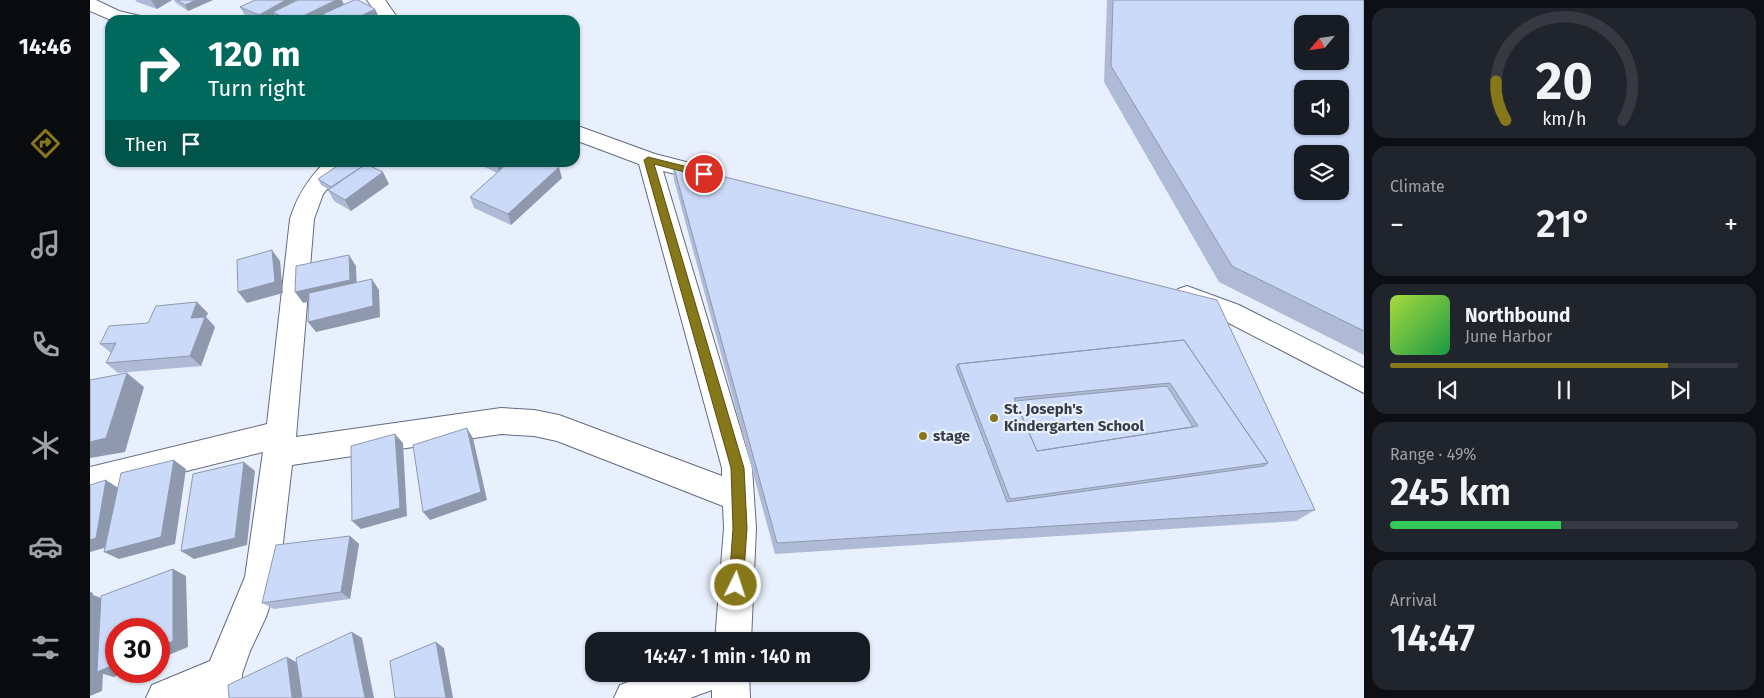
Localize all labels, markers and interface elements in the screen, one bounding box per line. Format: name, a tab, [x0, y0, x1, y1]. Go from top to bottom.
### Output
north arrow	[1294, 15, 1349, 70]
map controls	[1294, 15, 1349, 200]
text: 14:46	[19, 33, 71, 60]
text: 120 m	[208, 33, 301, 75]
icon: right	[125, 35, 190, 100]
text: 20	[1535, 50, 1593, 113]
text: Turn right	[208, 75, 305, 102]
button: sound	[1294, 80, 1349, 135]
text: km/h	[1542, 108, 1586, 130]
icon: directions	[28, 126, 63, 161]
icon: arrive	[177, 130, 205, 158]
text: Then	[125, 133, 167, 156]
button: layers	[1294, 145, 1349, 200]
pin	[683, 153, 725, 195]
icon: arrive	[690, 160, 718, 188]
text: Climate	[1390, 177, 1445, 196]
text: 21°	[1536, 201, 1592, 247]
text: −	[1390, 208, 1404, 241]
text: +	[1724, 208, 1738, 241]
icon: music	[28, 227, 63, 262]
text: Northbound	[1465, 304, 1570, 327]
icon: phone	[28, 327, 63, 362]
text: June Harbor	[1465, 327, 1552, 346]
icon: previous	[1434, 376, 1462, 404]
icon: pause	[1550, 376, 1578, 404]
icon: next	[1666, 376, 1694, 404]
place label: St. Joseph's Kindergarten School	[1004, 400, 1145, 435]
marker: St. Joseph's Kindergarten School	[988, 412, 1000, 424]
place label: stage	[933, 427, 970, 445]
icon: climate	[28, 428, 63, 463]
marker: stage	[917, 430, 929, 442]
text: Range · 49%	[1390, 445, 1477, 464]
text: 245 km	[1390, 469, 1511, 515]
icon: car	[28, 529, 63, 564]
position arrow	[709, 558, 761, 610]
text: Arrival	[1390, 591, 1437, 610]
text: 14:47	[1390, 615, 1475, 661]
speed limit sign: 30	[105, 618, 170, 683]
icon: filters	[28, 630, 63, 665]
text: 14:47 · 1 min · 140 m	[644, 645, 811, 668]

